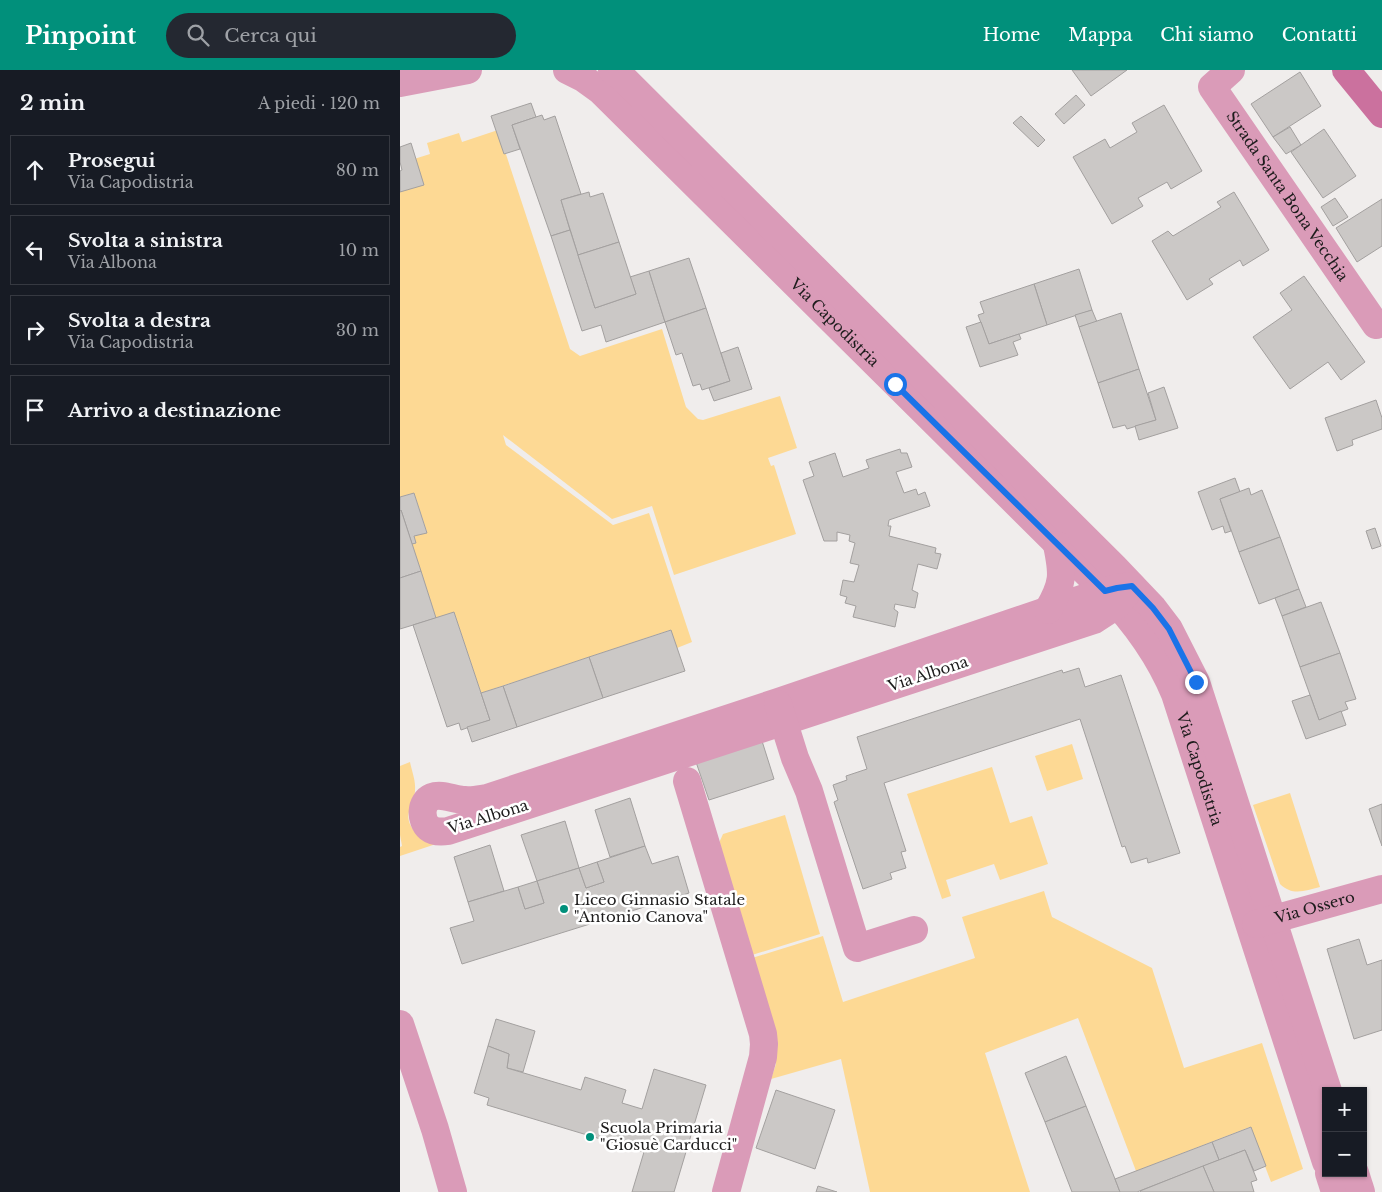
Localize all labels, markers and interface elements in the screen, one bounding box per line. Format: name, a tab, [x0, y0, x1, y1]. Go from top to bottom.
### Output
search box	[166, 13, 516, 58]
text: Pinpoint	[25, 21, 136, 50]
icon: search	[184, 21, 212, 49]
text: Cerca qui	[224, 24, 317, 47]
text: Home	[983, 24, 1040, 46]
text: Mappa	[1068, 24, 1132, 46]
text: Chi siamo	[1160, 24, 1254, 46]
text: Contatti	[1282, 24, 1357, 46]
text: 2 min	[20, 90, 85, 116]
text: A piedi · 120 m	[258, 93, 380, 113]
street label: Strada Santa Bona Vecchia	[1222, 107, 1353, 285]
text: Prosegui	[68, 149, 155, 172]
icon: ahead	[21, 156, 49, 184]
text: 80 m	[336, 160, 379, 180]
text: Via Capodistria	[68, 172, 194, 192]
text: Svolta a sinistra	[68, 229, 223, 252]
icon: left	[21, 236, 49, 264]
text: 10 m	[339, 240, 379, 260]
text: Via Albona	[68, 252, 157, 272]
street label: Via Capodistria	[786, 273, 884, 371]
text: Svolta a destra	[68, 309, 211, 332]
icon: right	[21, 316, 49, 344]
text: 30 m	[336, 320, 379, 340]
text: Via Capodistria	[68, 332, 194, 352]
route start	[884, 373, 907, 396]
icon: arrive	[21, 396, 49, 424]
text: Arrivo a destinazione	[68, 399, 281, 422]
street label: Via Albona	[884, 651, 971, 696]
route end	[1185, 671, 1208, 694]
street label: Via Capodistria	[1172, 709, 1227, 828]
street label: Via Albona	[444, 795, 531, 838]
street label: Via Ossero	[1271, 887, 1357, 928]
place label: Liceo Ginnasio Statale "Antonio Canova"	[574, 890, 745, 926]
marker: Liceo Ginnasio Statale "Antonio Canova"	[558, 903, 570, 915]
map controls	[1322, 1087, 1367, 1177]
button: +	[1322, 1087, 1367, 1132]
place label: Scuola Primaria "Giosuè Carducci"	[600, 1118, 737, 1154]
marker: Scuola Primaria "Giosuè Carducci"	[584, 1131, 596, 1143]
button: −	[1322, 1132, 1367, 1177]

